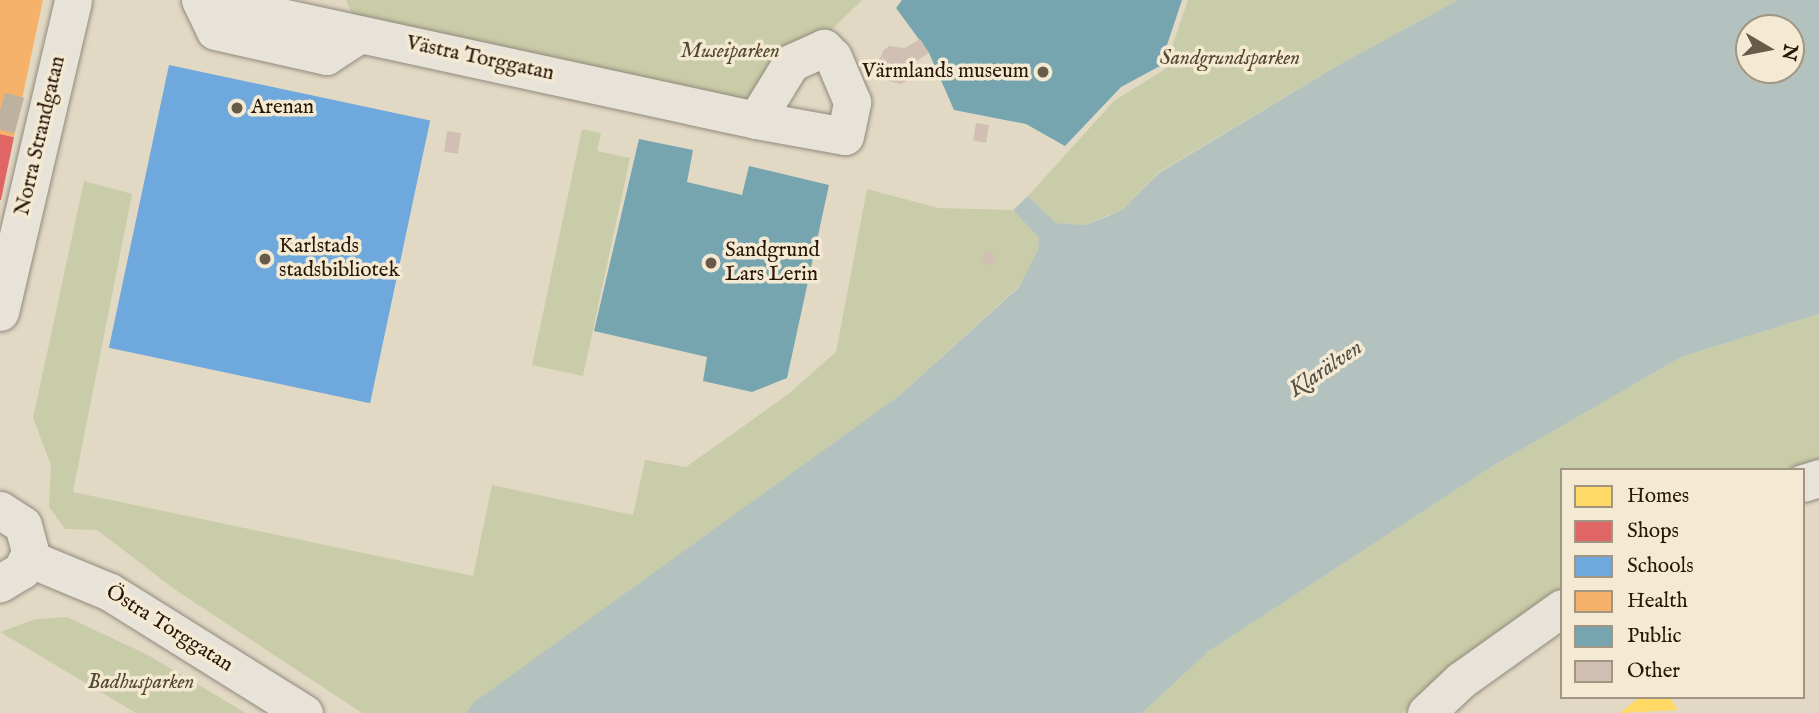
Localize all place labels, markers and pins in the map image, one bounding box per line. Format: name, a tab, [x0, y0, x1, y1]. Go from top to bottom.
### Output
place label: Värmlands museum	[862, 59, 1029, 85]
marker: Värmlands museum	[1035, 64, 1051, 80]
place label: Arenan	[251, 95, 314, 121]
marker: Arenan	[229, 100, 245, 116]
place label: Karlstads stadsbibliotek	[279, 234, 400, 284]
place label: Sandgrund Lars Lerin	[725, 238, 820, 288]
marker: Karlstads stadsbibliotek	[257, 251, 273, 267]
marker: Sandgrund Lars Lerin	[703, 255, 719, 271]

